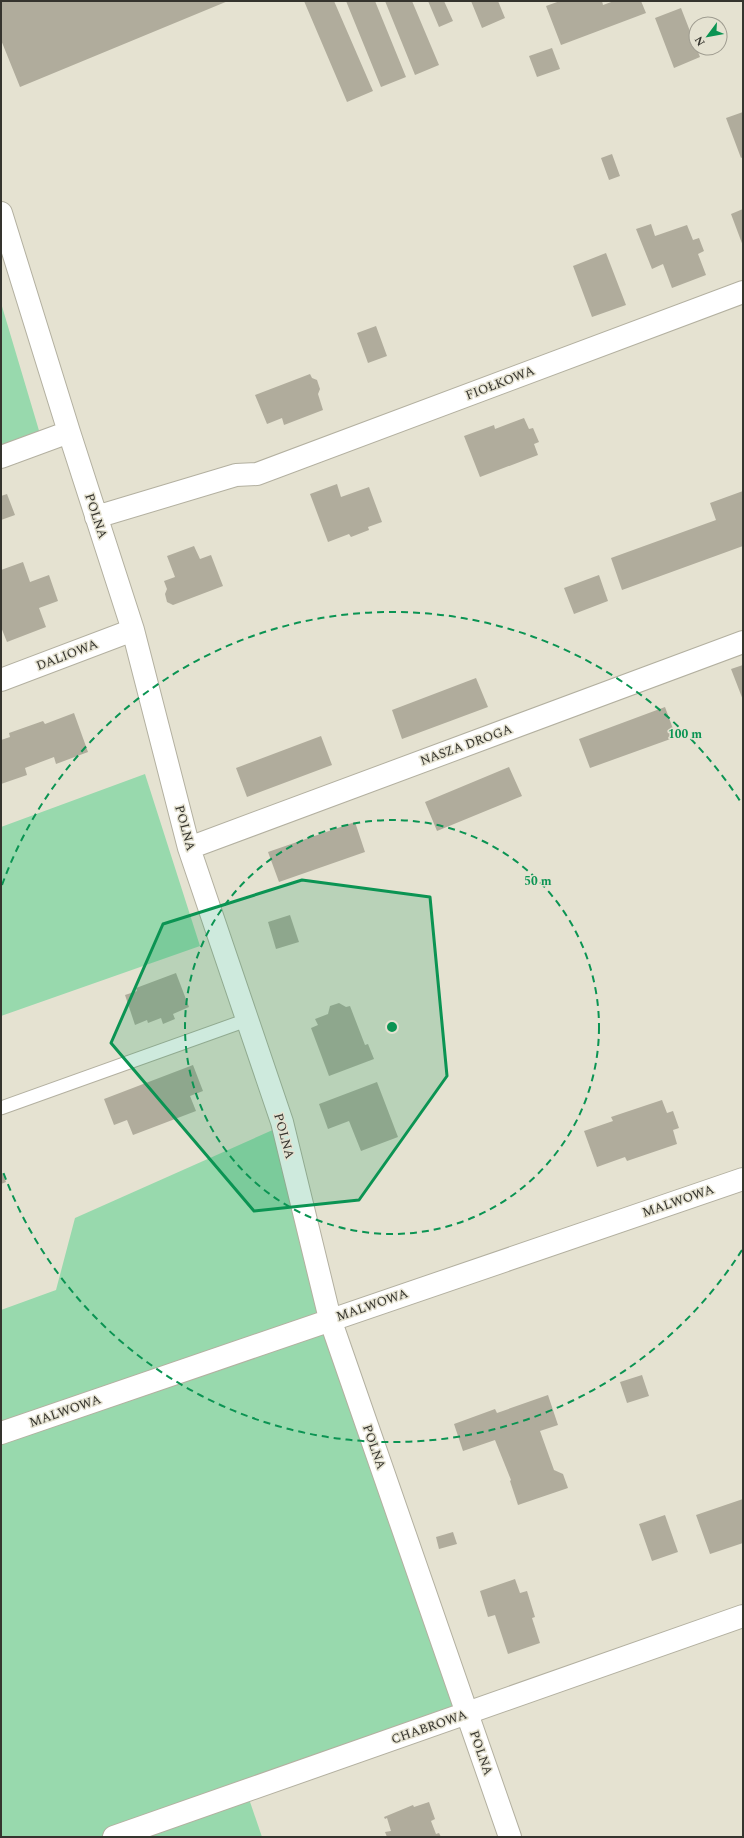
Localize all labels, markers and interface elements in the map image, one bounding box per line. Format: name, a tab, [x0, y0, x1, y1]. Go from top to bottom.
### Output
north arrow	[688, 16, 728, 56]
text: N	[690, 33, 710, 49]
street label: FIOŁKOWA	[462, 361, 538, 405]
street label: POLNA	[79, 491, 113, 541]
street label: DALIOWA	[33, 634, 101, 676]
street label: NASZA DROGA	[417, 719, 515, 771]
text: 100 m	[668, 725, 702, 744]
street label: POLNA	[169, 803, 201, 853]
text: 50 m	[524, 872, 552, 891]
centre of rings	[385, 1020, 399, 1034]
street label: POLNA	[268, 1111, 300, 1161]
street label: MALWOWA	[639, 1179, 717, 1223]
street label: MALWOWA	[333, 1283, 411, 1327]
street label: MALWOWA	[26, 1389, 104, 1433]
street label: POLNA	[357, 1422, 391, 1473]
street label: CHABROWA	[388, 1705, 470, 1749]
street label: POLNA	[464, 1728, 498, 1779]

